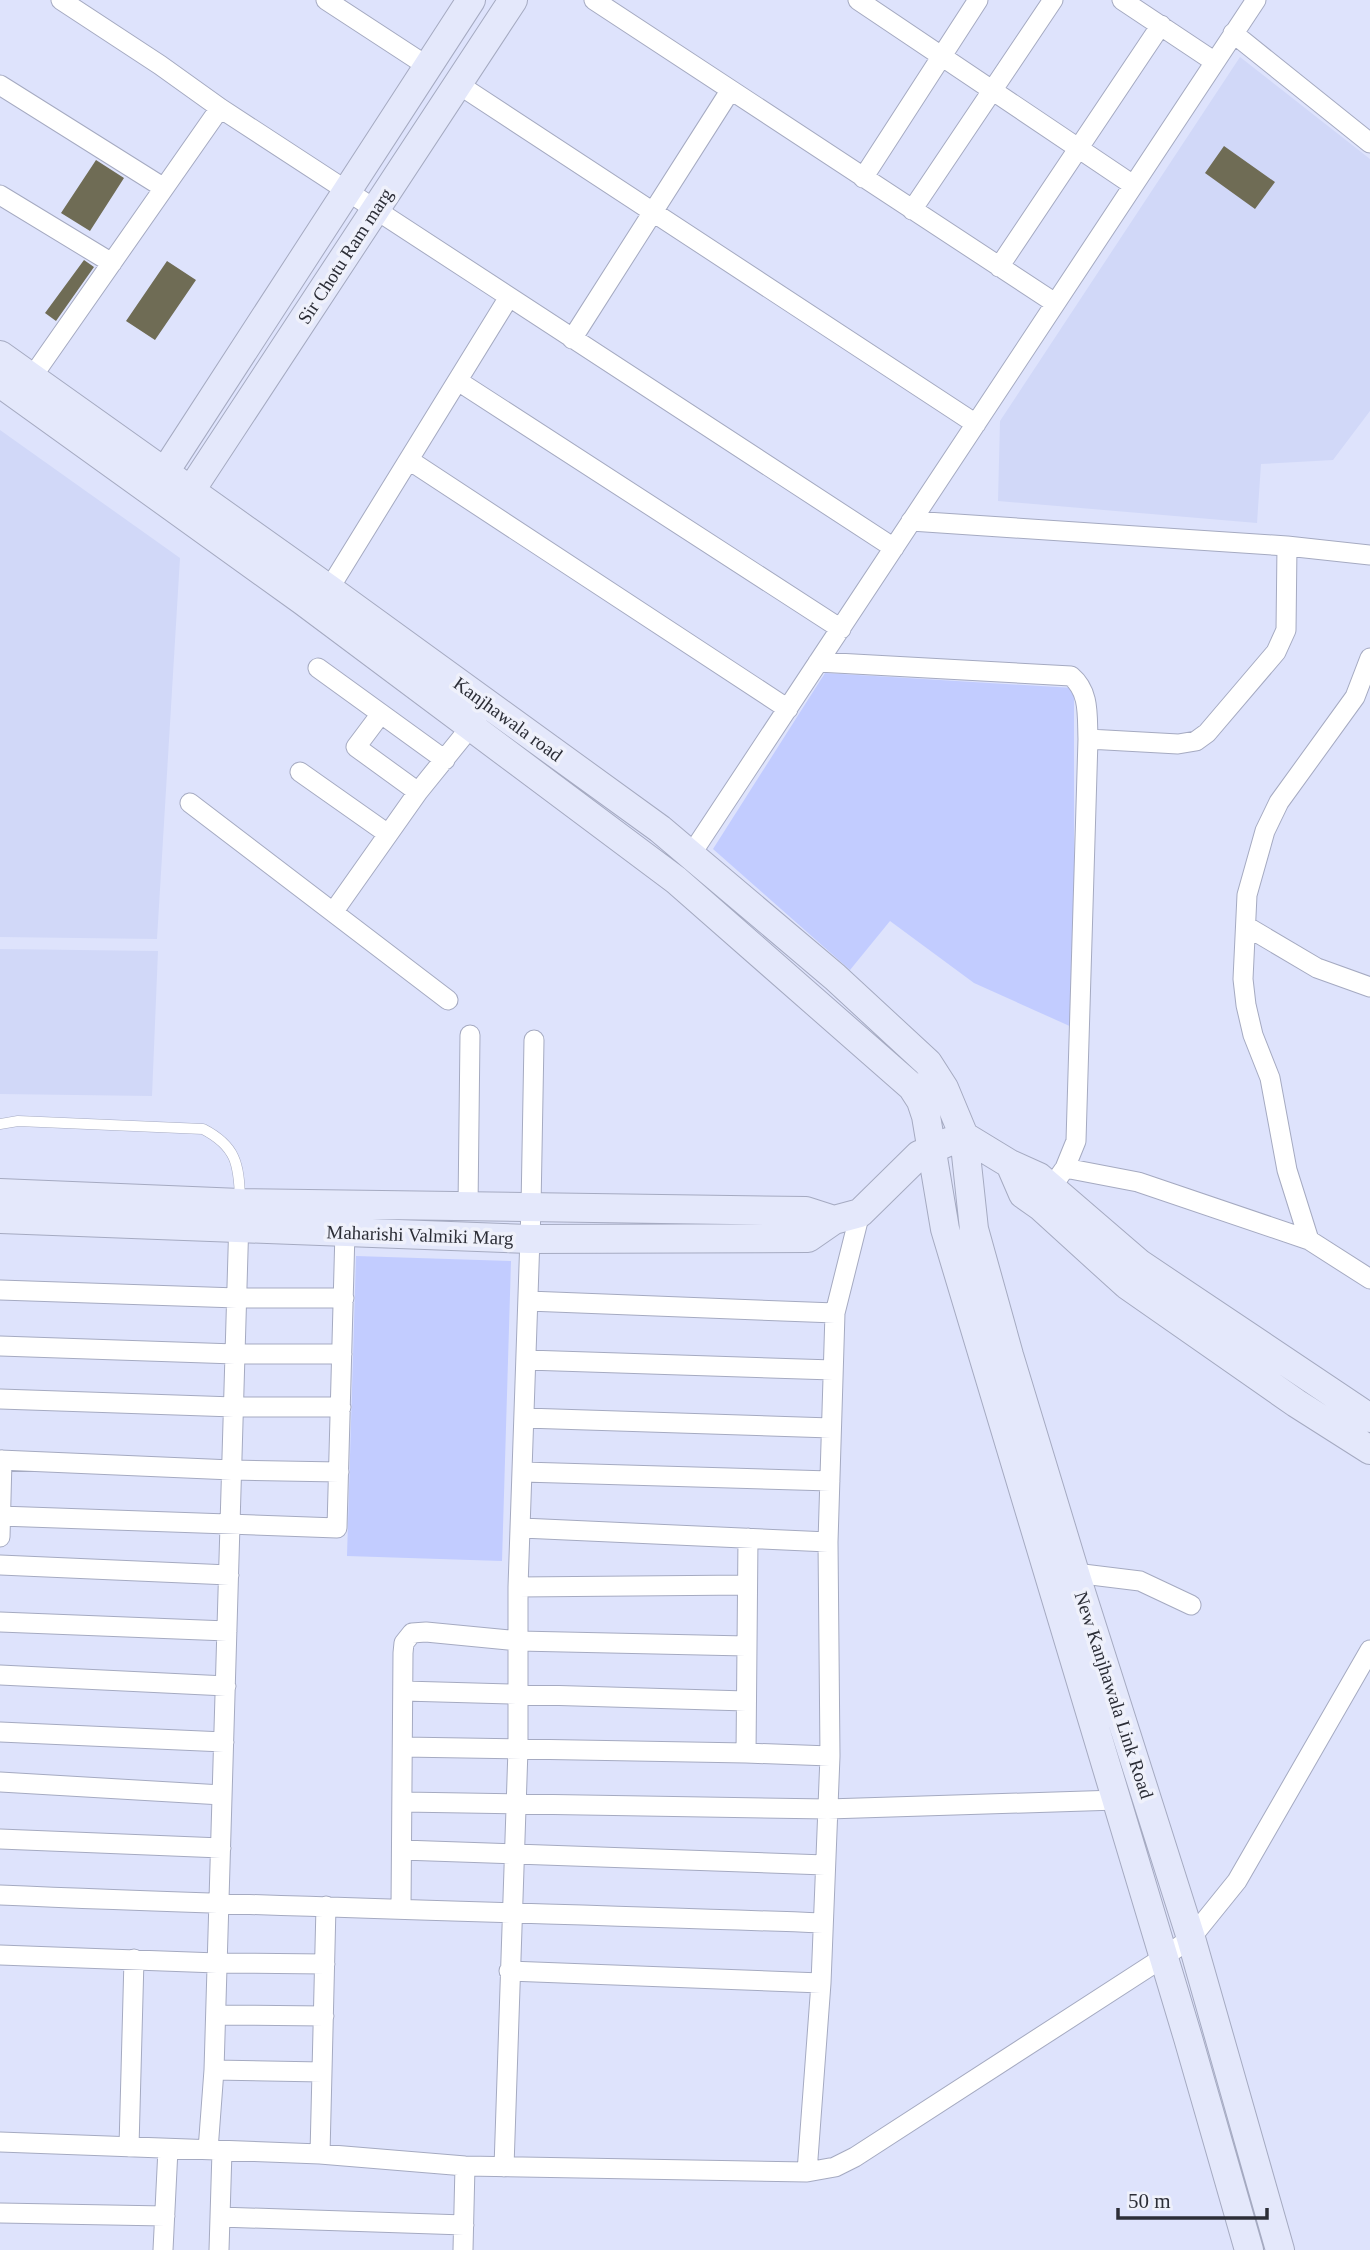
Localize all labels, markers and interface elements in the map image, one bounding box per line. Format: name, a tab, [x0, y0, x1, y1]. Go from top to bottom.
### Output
street label: Sir Chotu Ram marg	[293, 184, 397, 328]
street label: Kanjhawala road	[450, 673, 567, 766]
street label: Maharishi Valmiki Marg	[326, 1221, 514, 1249]
street label: New Kanjhawala Link Road	[1071, 1589, 1158, 1802]
scale bar	[1118, 2176, 1267, 2220]
text: 50 m	[1128, 2189, 1171, 2213]

